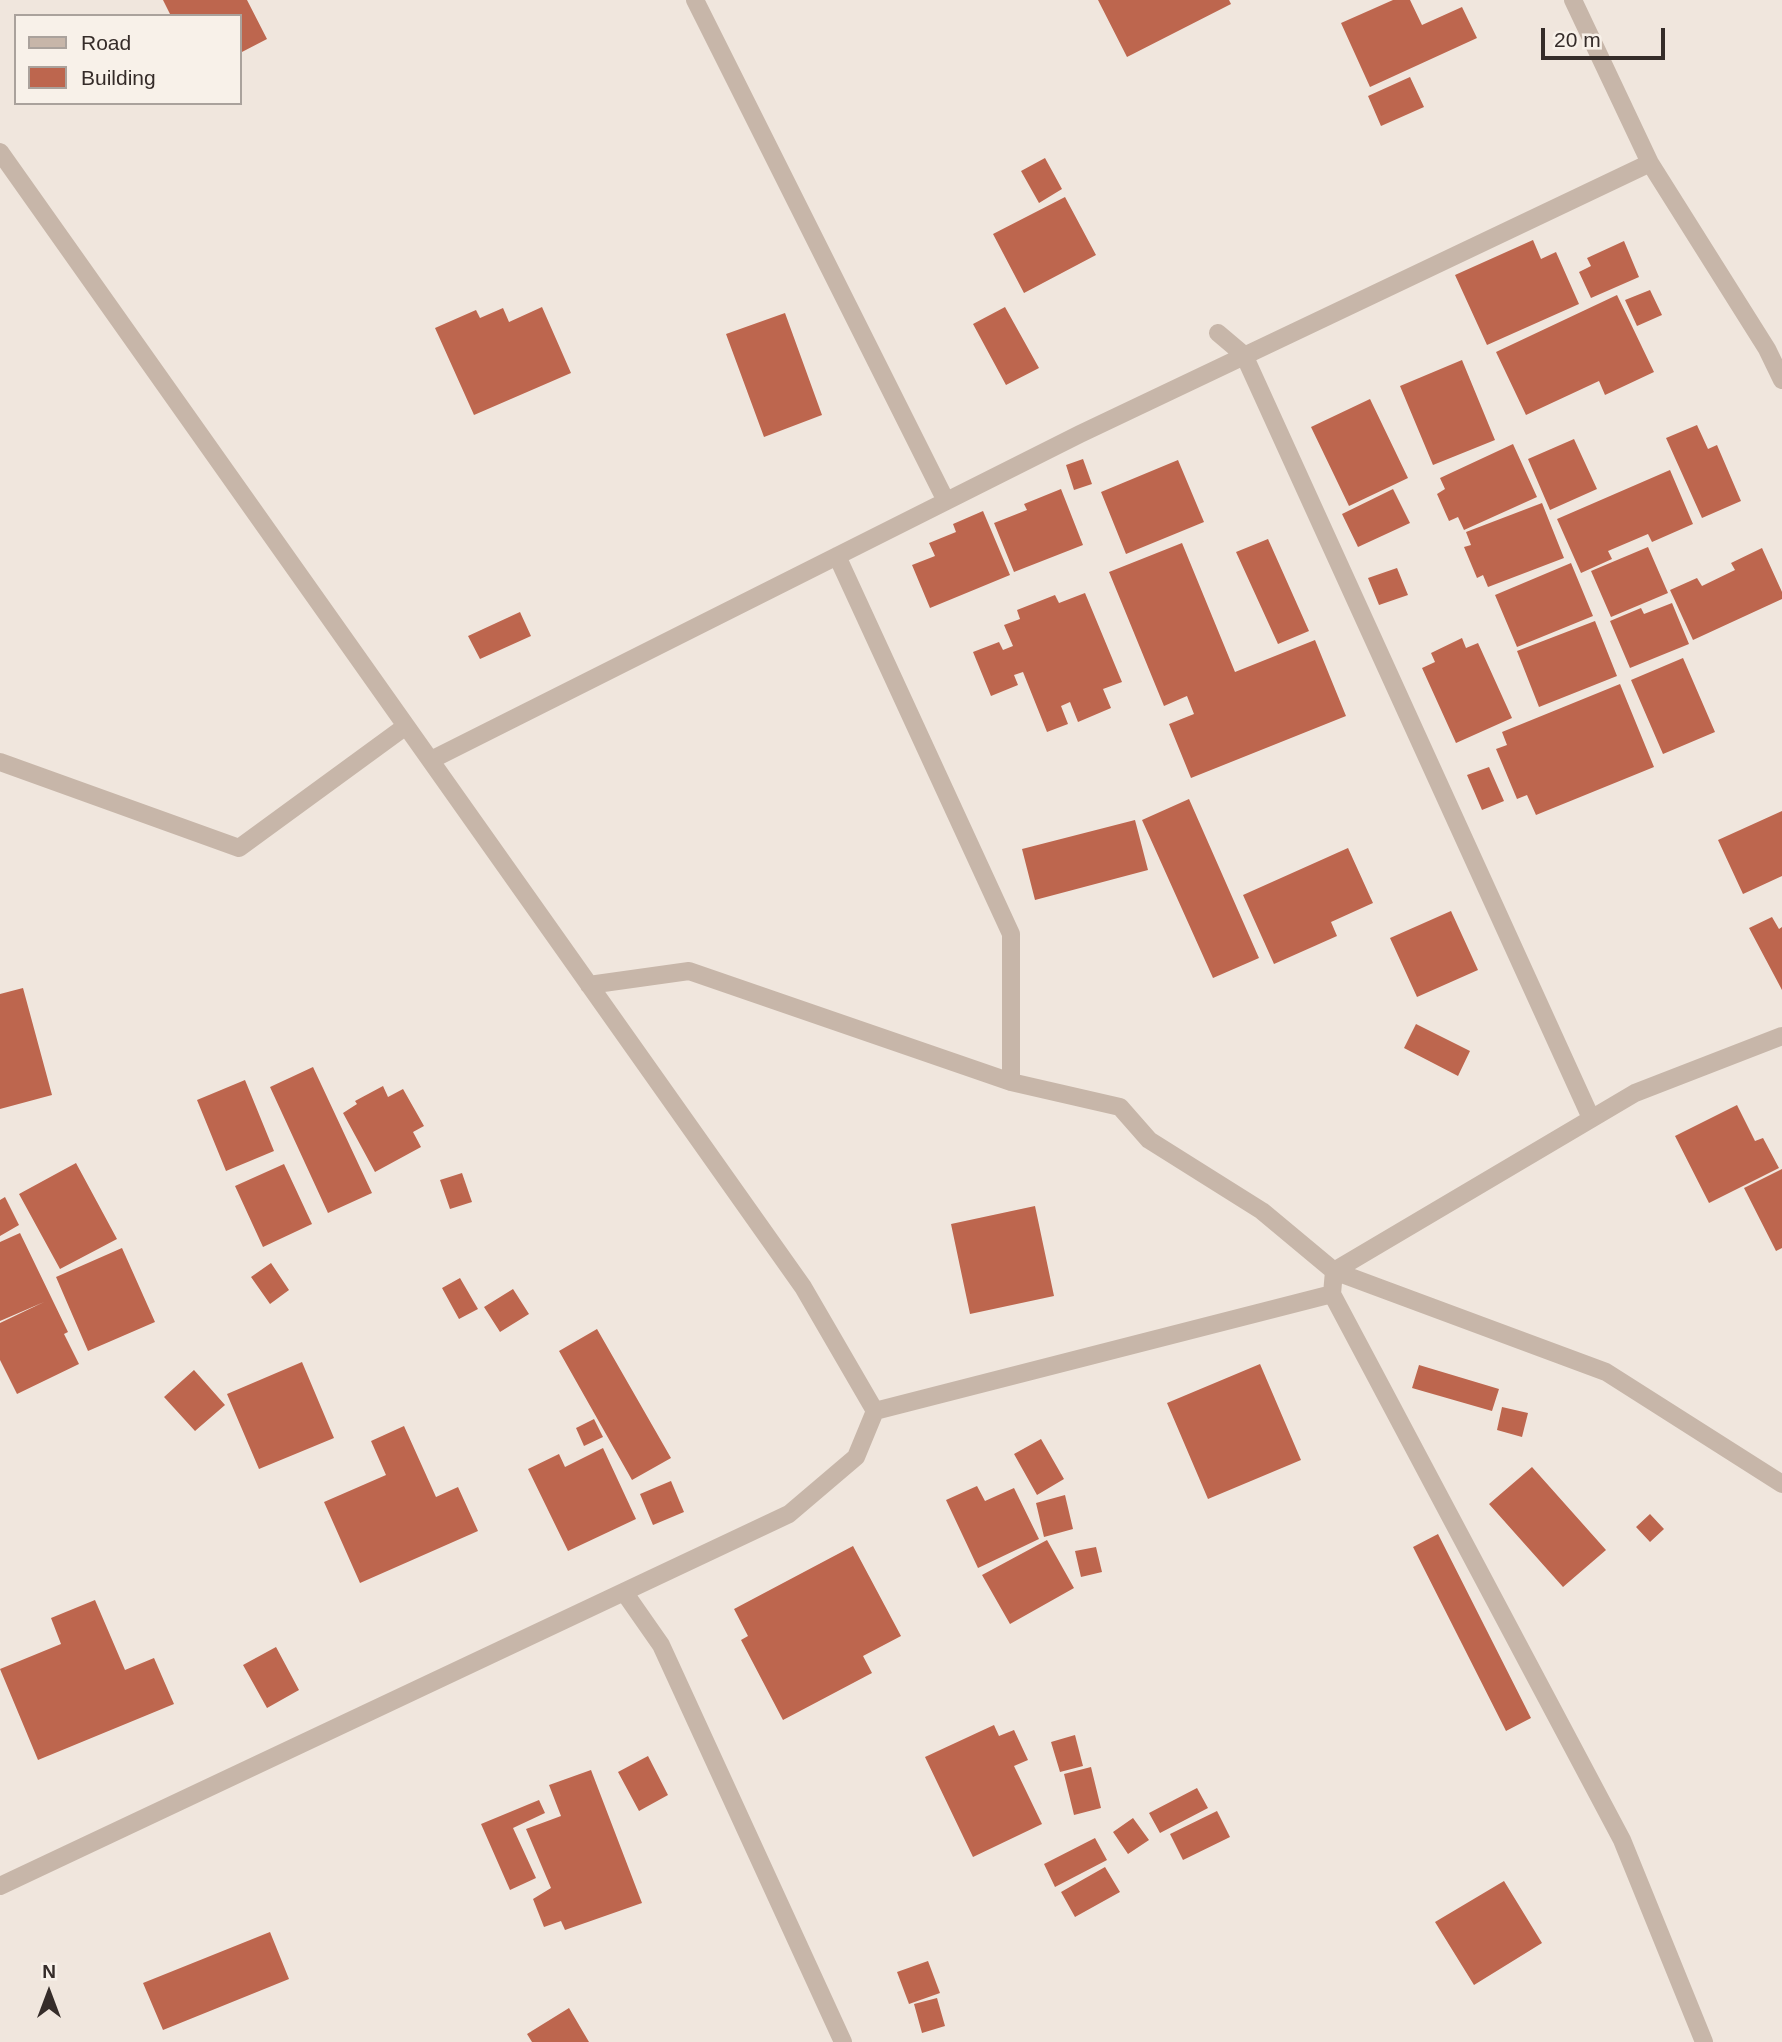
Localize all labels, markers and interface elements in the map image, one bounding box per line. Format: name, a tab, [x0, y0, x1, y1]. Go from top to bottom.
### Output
legend	[14, 14, 242, 105]
scale bar	[1544, 14, 1668, 58]
text: 20 m	[1554, 28, 1601, 51]
text: Road	[81, 31, 131, 54]
text: Building	[81, 66, 156, 89]
north arrow	[14, 1958, 84, 2028]
text: N	[42, 1961, 56, 1982]

